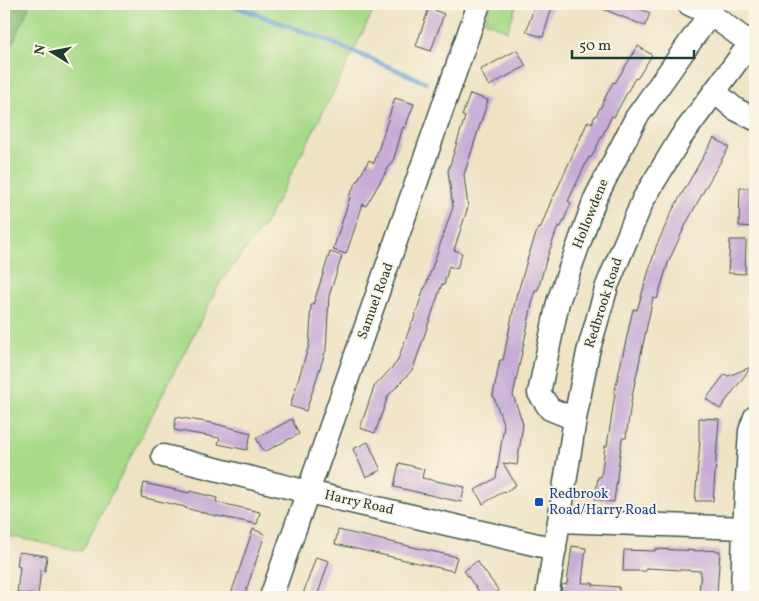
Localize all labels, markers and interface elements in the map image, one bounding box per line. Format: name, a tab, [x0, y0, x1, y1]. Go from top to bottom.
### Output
north arrow	[28, 28, 78, 78]
scale bar	[572, 28, 694, 60]
text: 50 m	[579, 36, 611, 57]
text: N	[30, 43, 51, 57]
street label: Hollowdene	[568, 176, 614, 252]
street label: Redbrook Road	[580, 255, 628, 351]
street label: Samuel Road	[353, 260, 399, 342]
place label: Redbrook Road/Harry Road	[549, 485, 657, 520]
street label: Harry Road	[322, 486, 396, 520]
marker: Redbrook Road/Harry Road	[533, 496, 545, 508]

